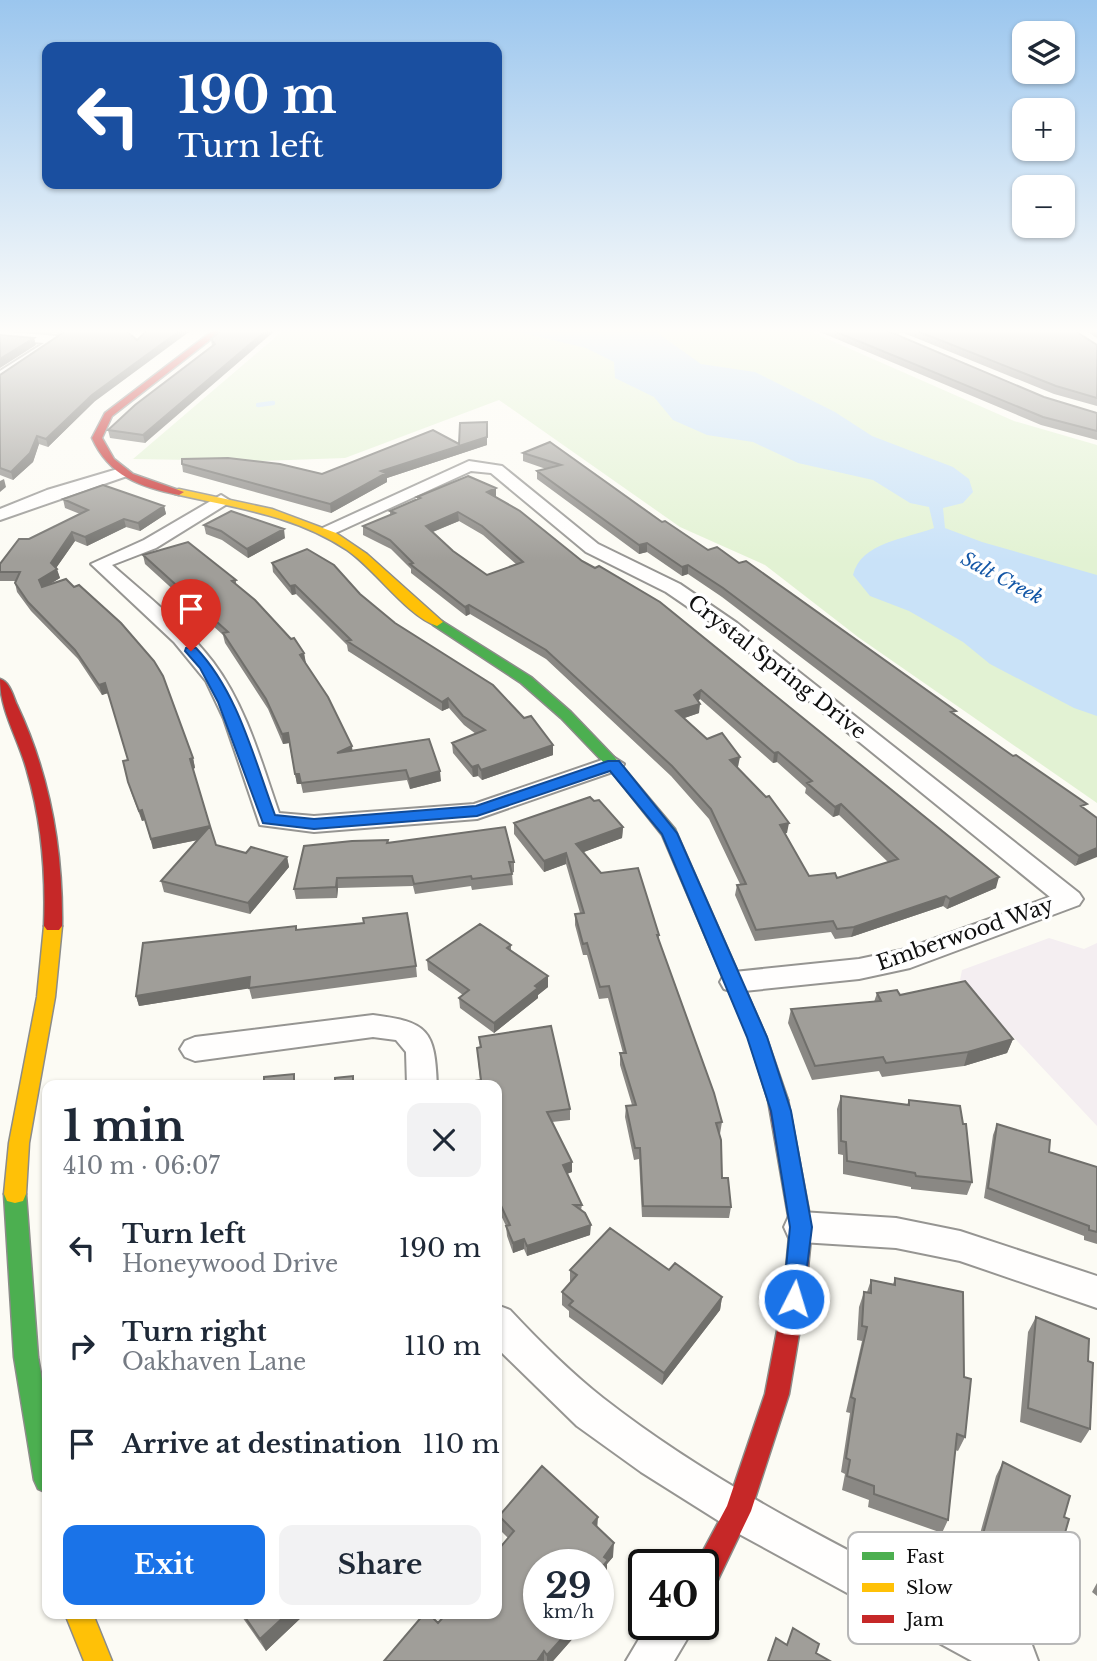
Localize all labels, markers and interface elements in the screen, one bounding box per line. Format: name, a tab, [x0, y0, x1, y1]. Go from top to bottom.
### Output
map controls	[1012, 21, 1075, 238]
button: layers	[1012, 21, 1075, 84]
text: 190 m	[178, 65, 337, 126]
icon: left	[63, 70, 154, 161]
button: +	[1012, 98, 1075, 161]
text: Turn left	[178, 126, 324, 166]
button: −	[1012, 175, 1075, 238]
water label: Salt Creek	[957, 547, 1047, 609]
pin	[161, 579, 221, 651]
street label: Crystal Spring Drive	[682, 589, 872, 745]
icon: arrive	[172, 590, 210, 628]
street label: Emberwood Way	[873, 891, 1057, 976]
text: 1 min	[63, 1100, 185, 1152]
button: close	[407, 1103, 481, 1177]
text: 410 m · 06:07	[63, 1152, 220, 1180]
text: Turn left	[122, 1218, 246, 1250]
icon: left	[63, 1229, 101, 1267]
text: 190 m	[399, 1232, 481, 1264]
text: Honeywood Drive	[122, 1250, 338, 1278]
position arrow	[757, 1262, 831, 1336]
text: Turn right	[122, 1316, 267, 1348]
icon: right	[63, 1327, 101, 1365]
text: 110 m	[404, 1330, 481, 1362]
text: Oakhaven Lane	[122, 1348, 306, 1376]
icon: arrive	[63, 1425, 101, 1463]
text: Arrive at destination	[122, 1428, 402, 1460]
text: 110 m	[423, 1428, 500, 1460]
button: Exit	[63, 1525, 265, 1605]
button: Share	[279, 1525, 481, 1605]
legend	[848, 1532, 1080, 1644]
text: Fast	[906, 1545, 945, 1568]
speed limit sign: 40	[628, 1549, 719, 1640]
text: 29	[545, 1564, 592, 1607]
text: Slow	[906, 1576, 953, 1599]
text: km/h	[543, 1601, 594, 1623]
text: Jam	[903, 1608, 944, 1631]

